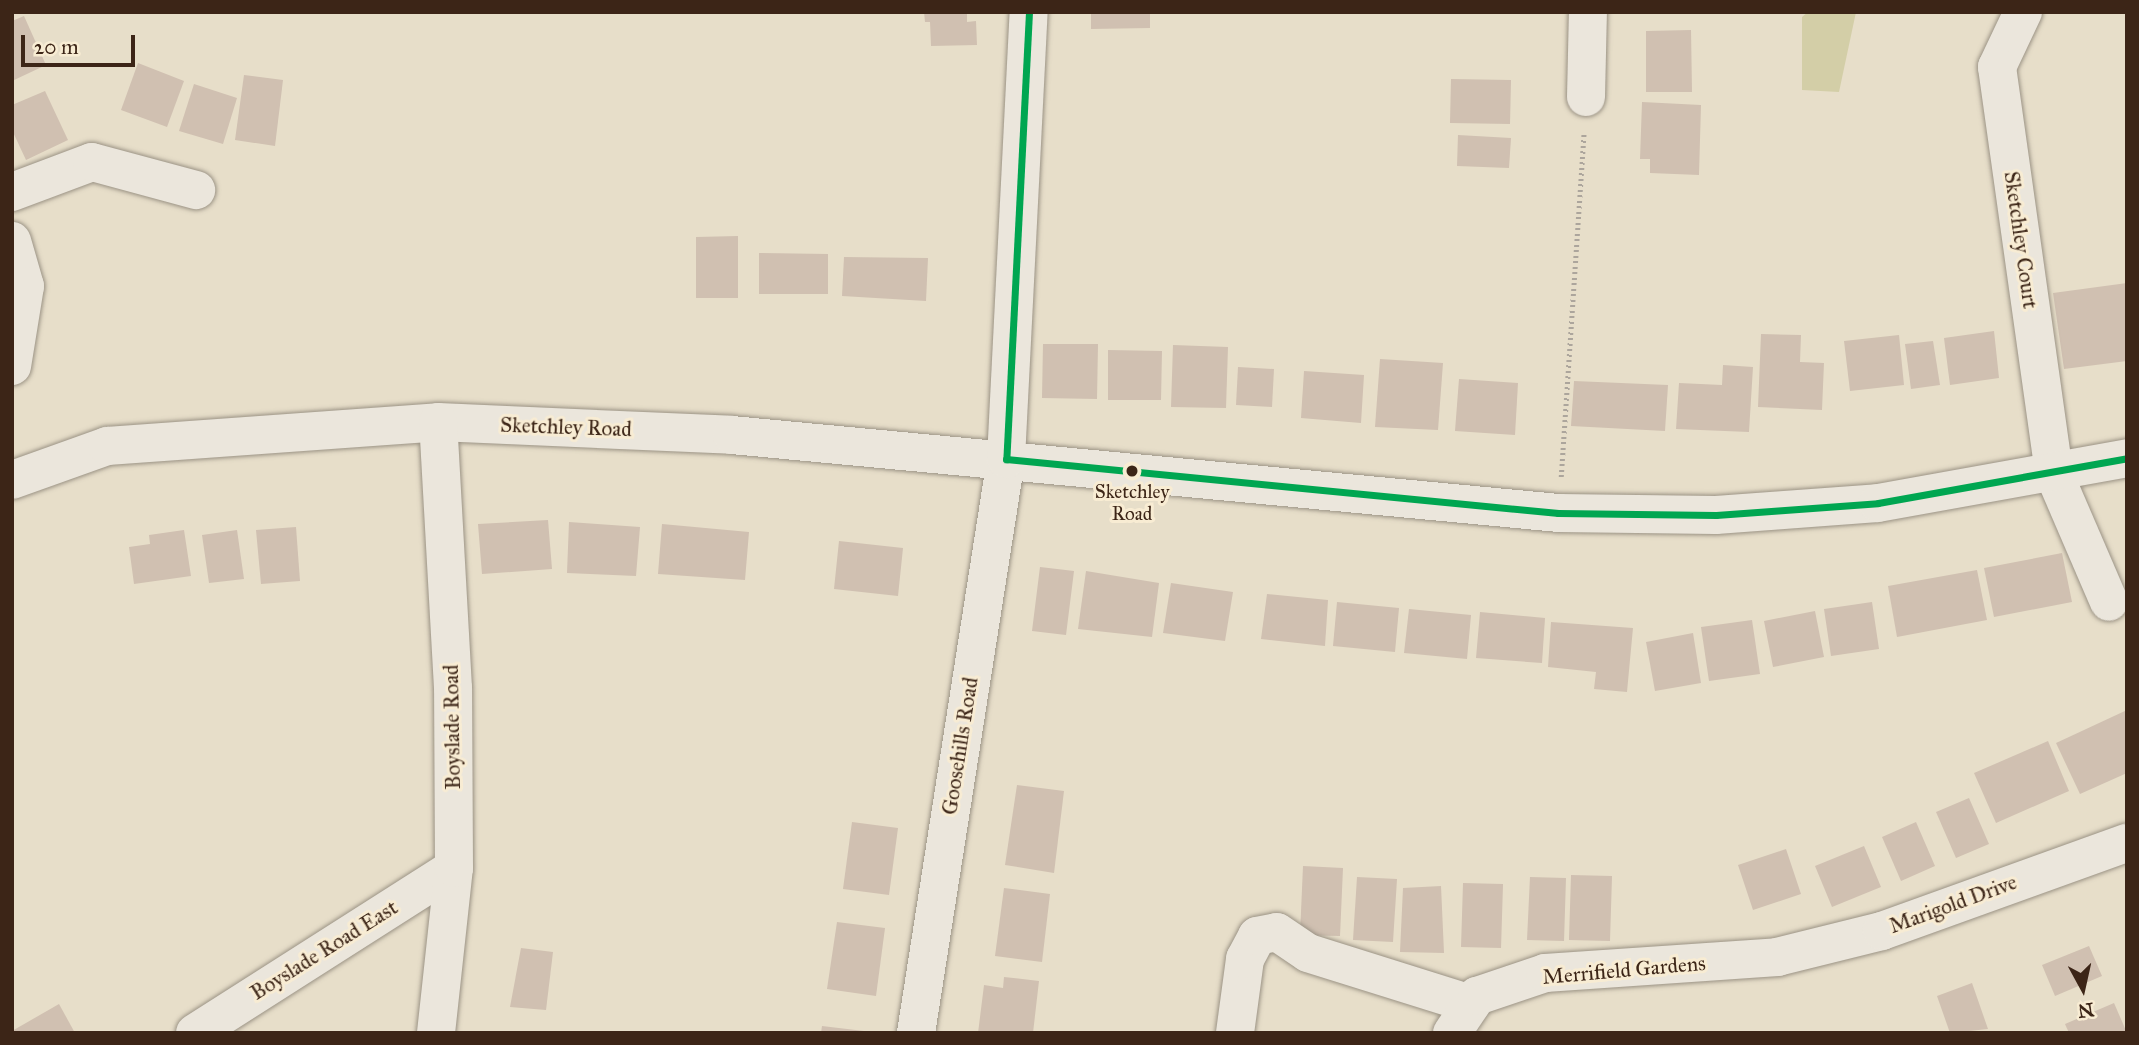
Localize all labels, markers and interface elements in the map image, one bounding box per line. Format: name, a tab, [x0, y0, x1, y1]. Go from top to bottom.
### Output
scale bar	[24, 21, 138, 65]
text: 20 m	[34, 34, 79, 60]
street label: Sketchley Court	[1999, 170, 2043, 310]
street label: Sketchley Road	[500, 412, 632, 442]
marker: Sketchley Road	[1125, 464, 1139, 478]
place label: Sketchley Road	[1095, 481, 1169, 525]
street label: Boyslade Road	[438, 664, 466, 790]
street label: Goosehills Road	[937, 675, 983, 817]
street label: Marigold Drive	[1886, 869, 2020, 939]
street label: Boyslade Road East	[246, 895, 402, 1005]
street label: Merrifield Gardens	[1541, 950, 1707, 990]
north arrow	[2048, 954, 2118, 1024]
text: N	[2076, 998, 2096, 1023]

